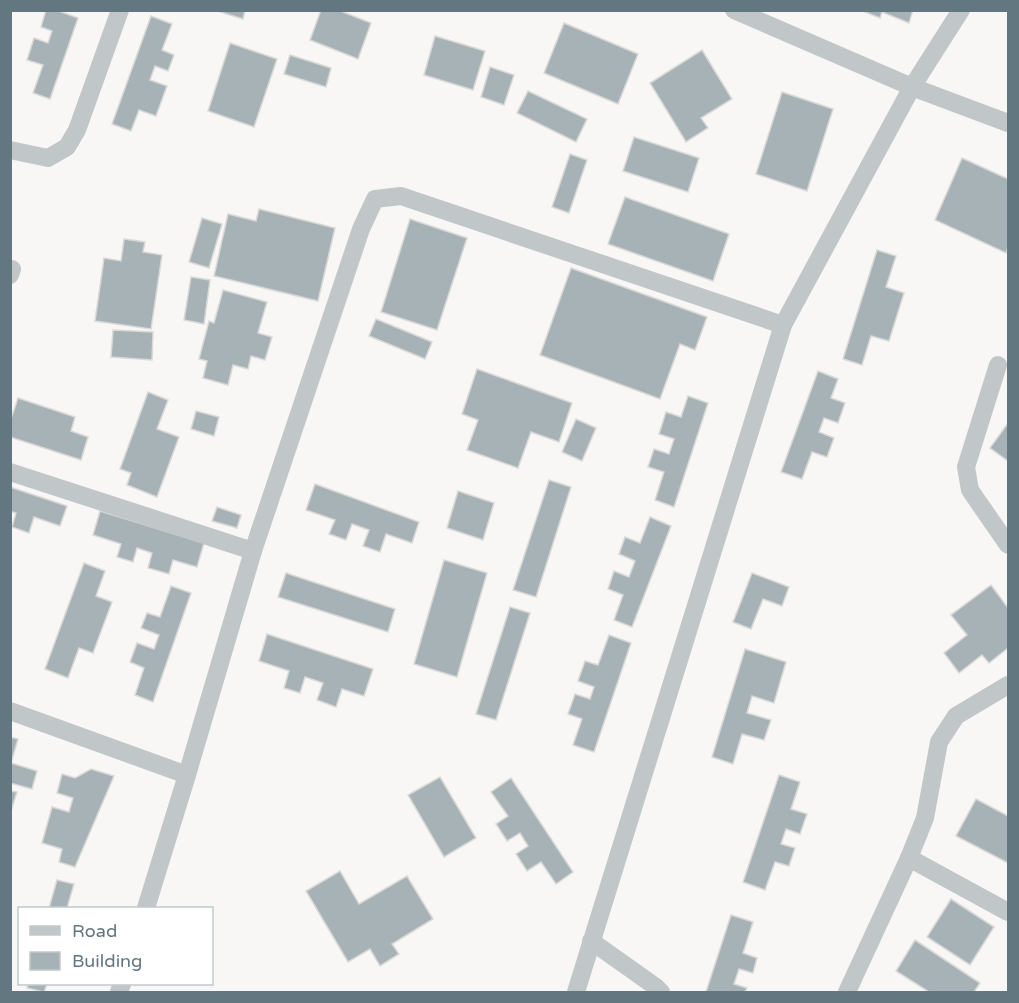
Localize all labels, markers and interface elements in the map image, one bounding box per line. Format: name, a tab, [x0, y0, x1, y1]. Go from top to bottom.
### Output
legend	[18, 907, 213, 985]
text: Road	[72, 920, 117, 942]
text: Building	[72, 950, 142, 972]

